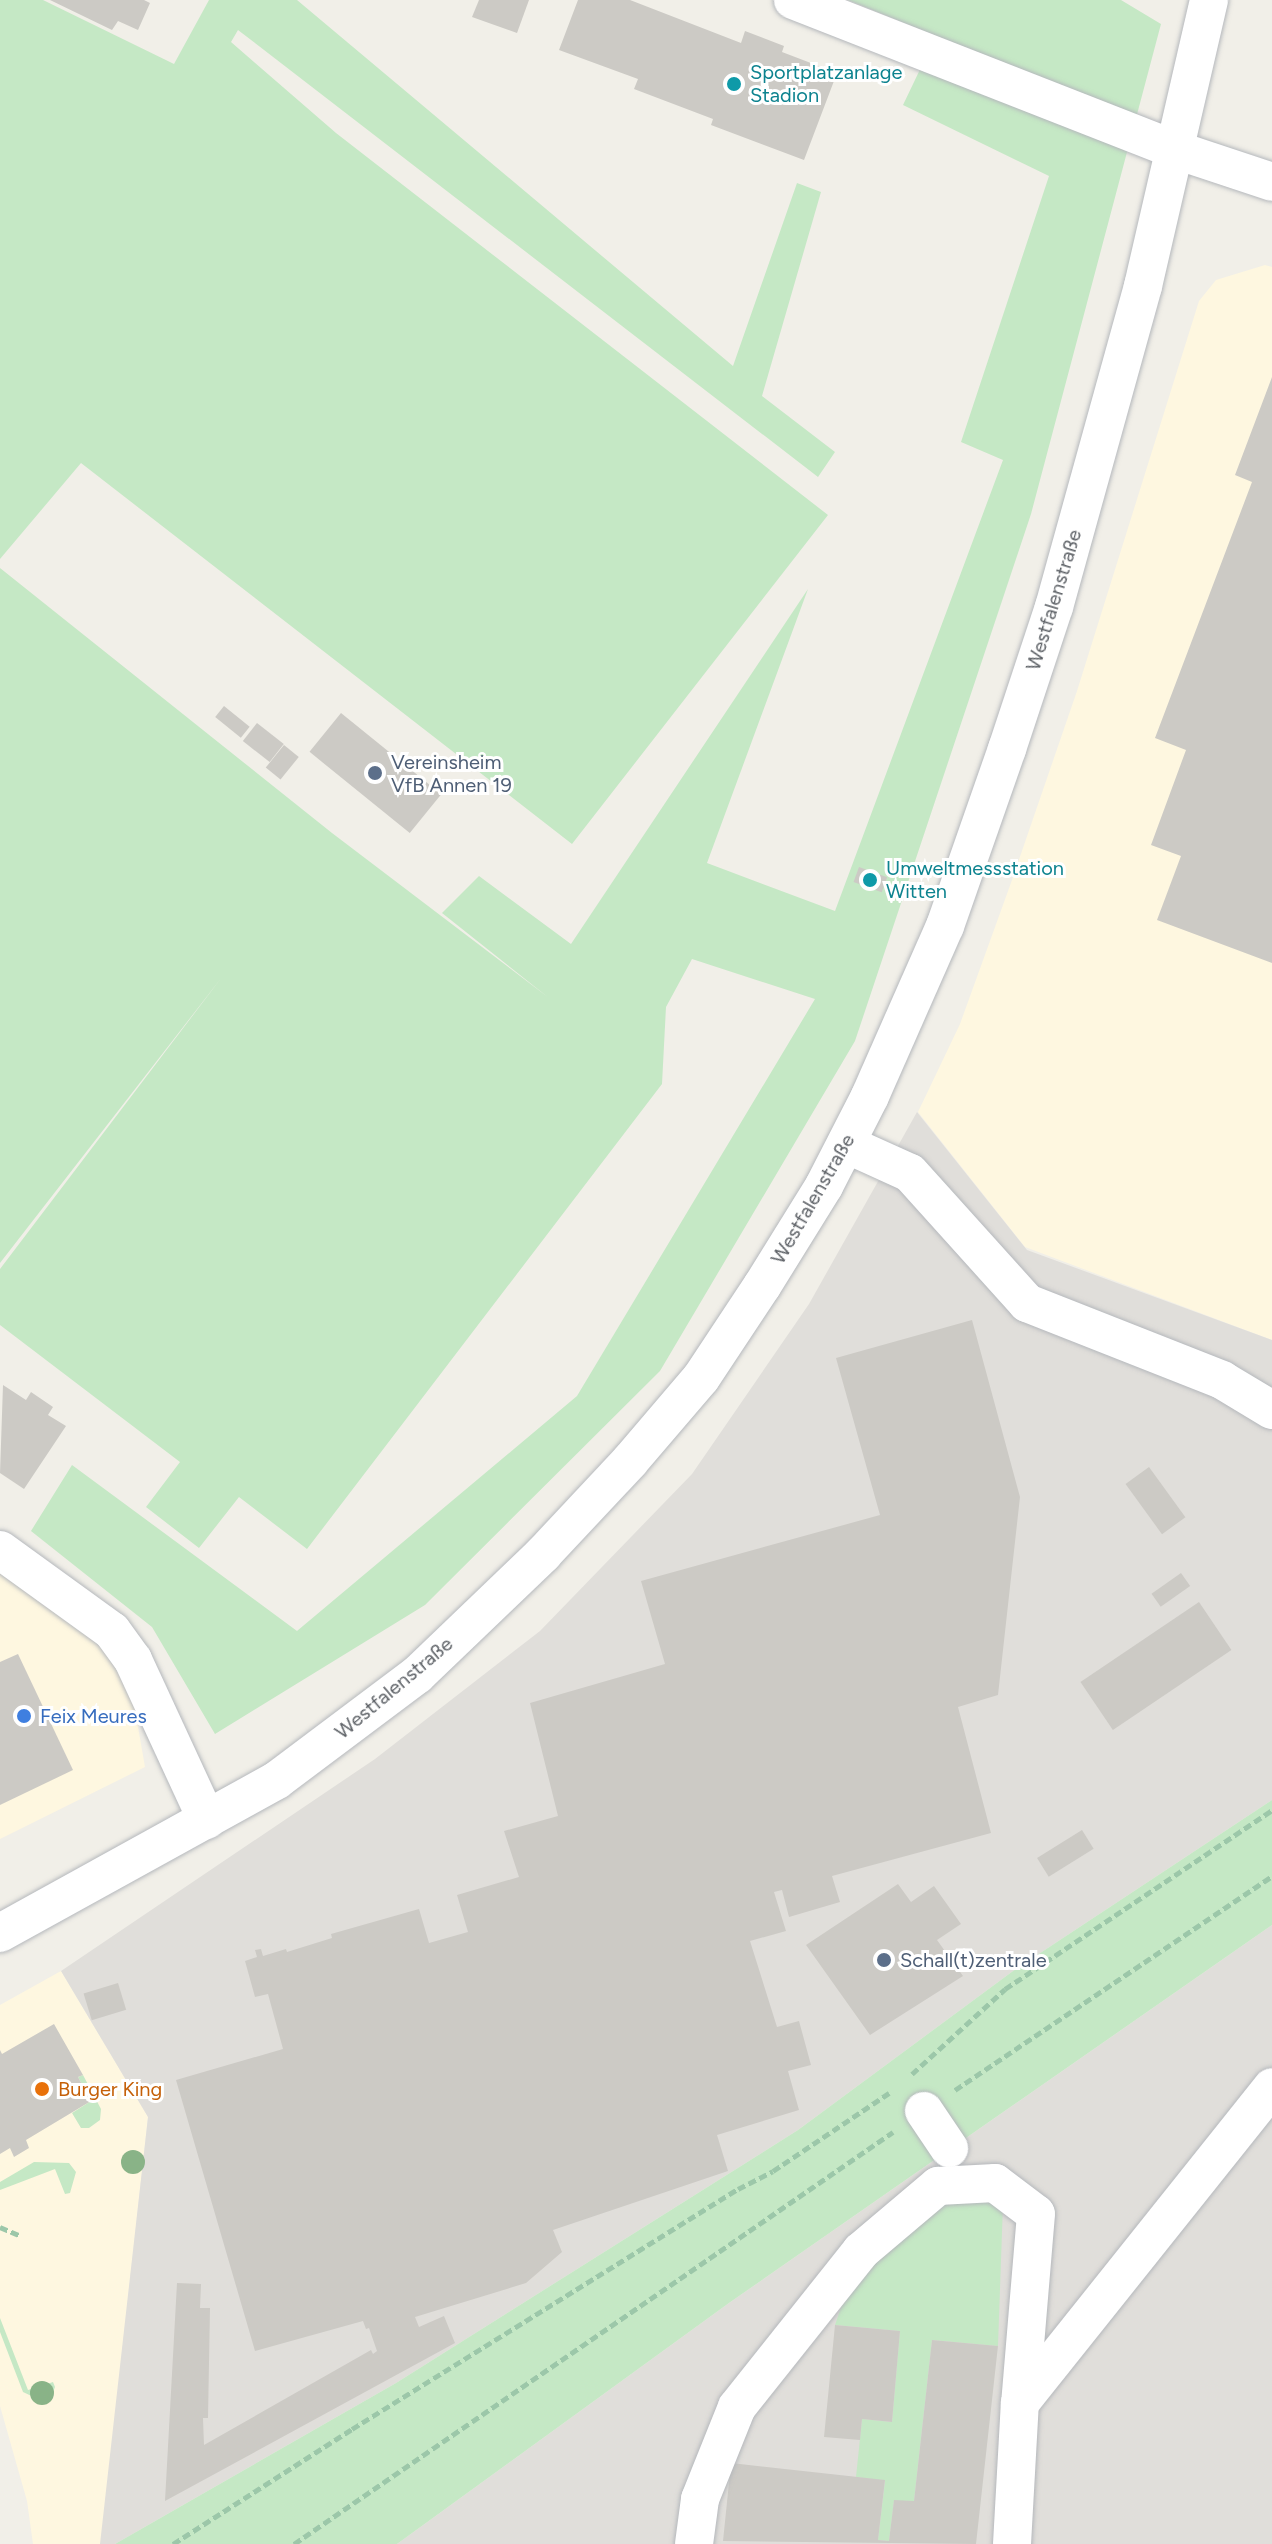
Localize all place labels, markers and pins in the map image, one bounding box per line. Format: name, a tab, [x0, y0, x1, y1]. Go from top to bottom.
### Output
place label: Sportplatzanlage Stadion	[750, 60, 902, 107]
marker: Sportplatzanlage Stadion	[725, 75, 743, 93]
place label: Vereinsheim VfB Annen 19	[391, 750, 512, 797]
marker: Vereinsheim VfB Annen 19	[366, 764, 384, 782]
place label: Umweltmessstation Witten	[886, 856, 1064, 903]
marker: Umweltmessstation Witten	[861, 871, 879, 889]
place label: Feix Meures	[40, 1704, 147, 1728]
marker: Feix Meures	[15, 1707, 33, 1725]
place label: Schall(t)zentrale	[900, 1948, 1047, 1972]
marker: Schall(t)zentrale	[875, 1951, 893, 1969]
place label: Burger King	[58, 2077, 162, 2101]
marker: Burger King	[33, 2080, 51, 2098]

